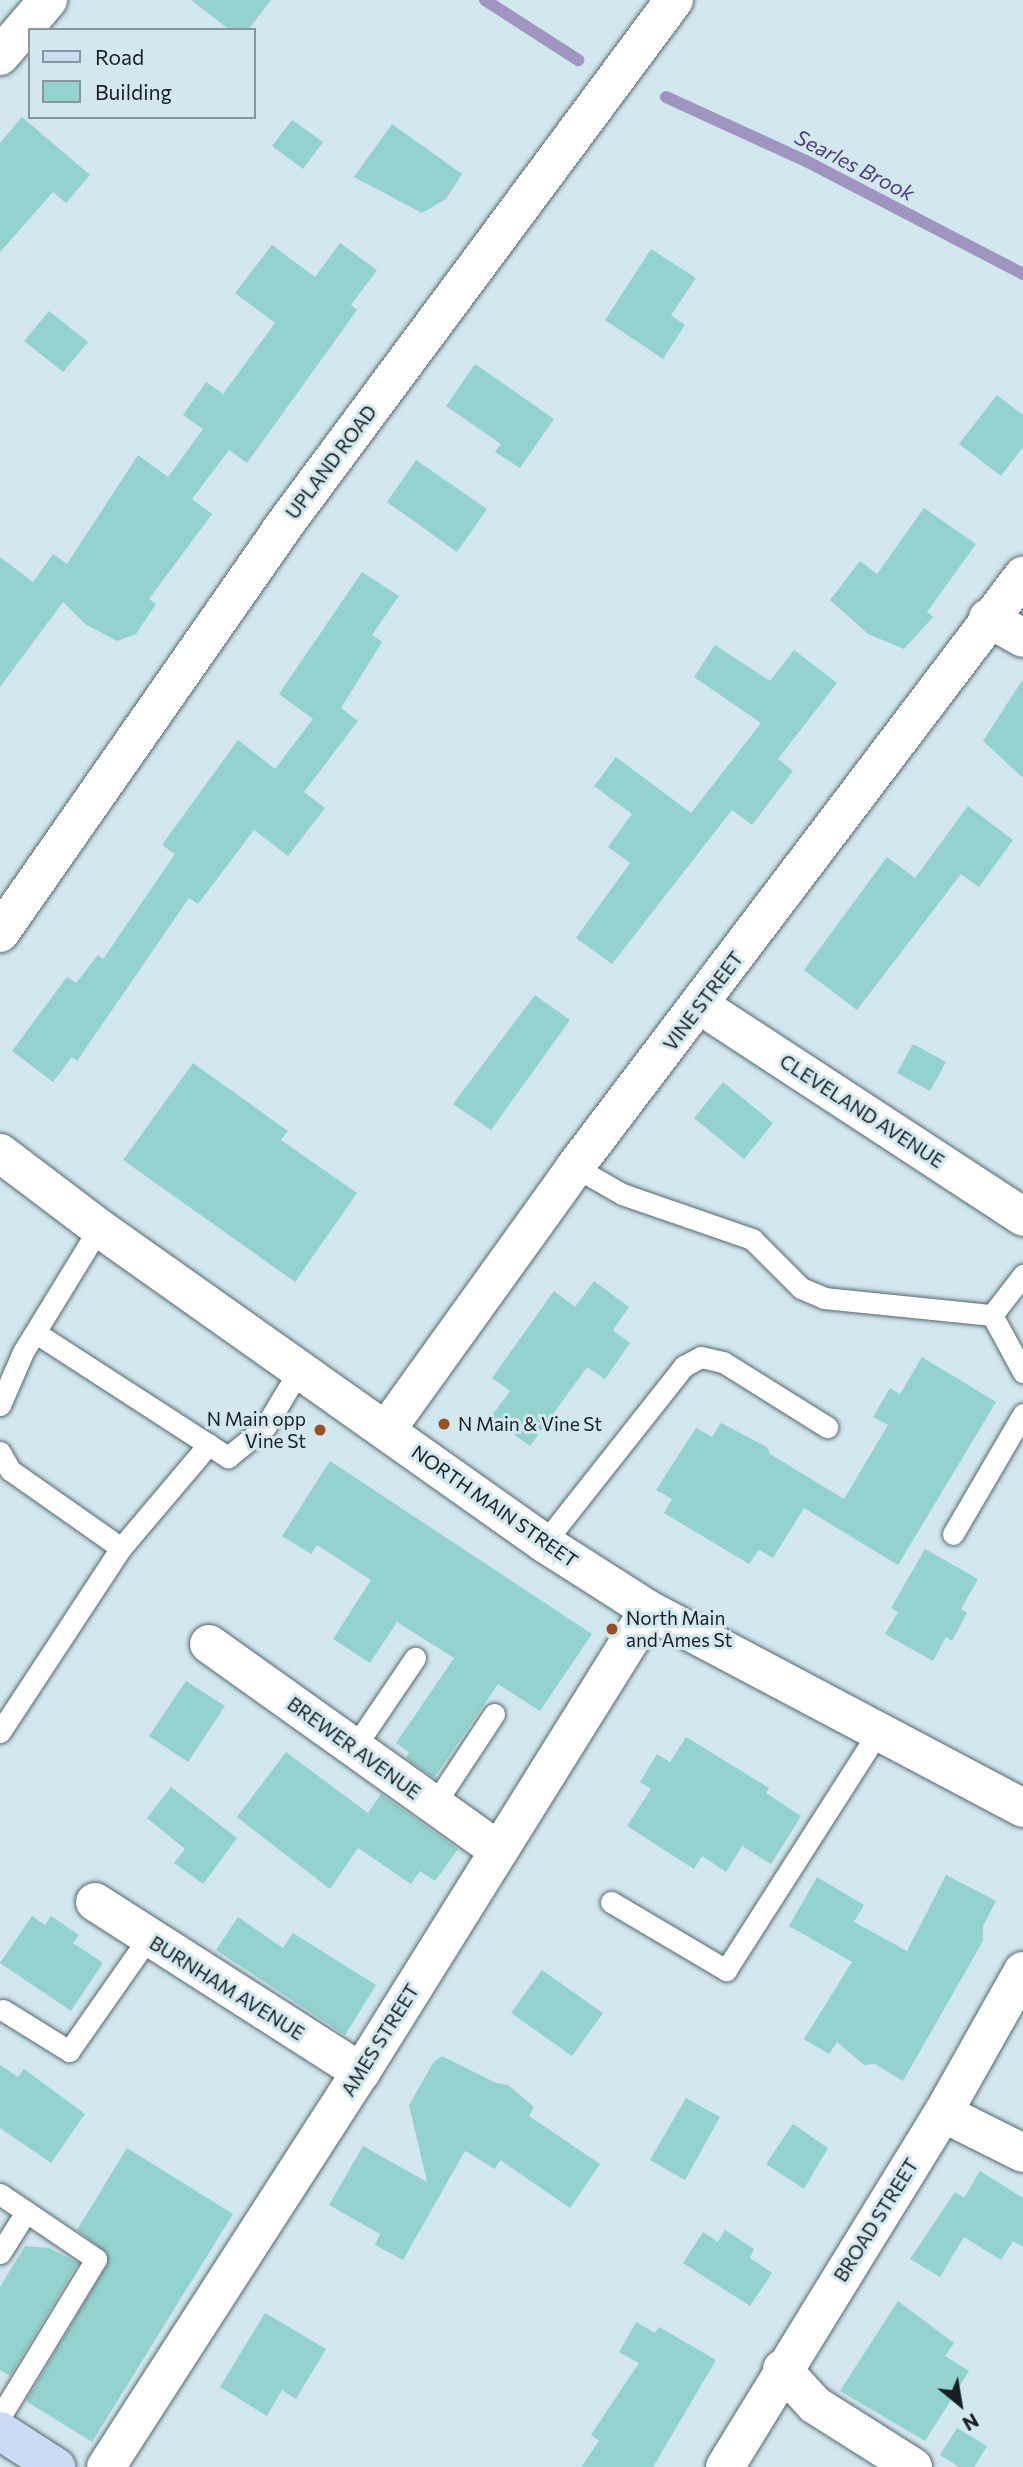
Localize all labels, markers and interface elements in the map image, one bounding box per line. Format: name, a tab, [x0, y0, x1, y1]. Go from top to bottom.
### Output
legend	[28, 28, 256, 119]
text: Road	[95, 44, 144, 69]
text: Building	[95, 79, 172, 104]
water label: Searles Brook	[791, 124, 919, 206]
street label: UPLAND ROAD	[281, 401, 381, 523]
street label: VINE STREET	[658, 947, 748, 1055]
street label: CLEVELAND AVENUE	[776, 1049, 948, 1173]
place label: N Main opp Vine St	[207, 1408, 306, 1452]
place label: N Main & Vine St	[458, 1413, 602, 1435]
marker: N Main & Vine St	[436, 1416, 452, 1432]
marker: N Main opp Vine St	[312, 1422, 328, 1438]
street label: NORTH MAIN STREET	[408, 1440, 582, 1572]
place label: North Main and Ames St	[626, 1607, 732, 1651]
marker: North Main and Ames St	[604, 1621, 620, 1637]
street label: BREWER AVENUE	[283, 1692, 425, 1804]
street label: BURNHAM AVENUE	[146, 1931, 308, 2045]
street label: AMES STREET	[336, 1980, 424, 2100]
street label: BROAD STREET	[829, 2154, 923, 2286]
north arrow	[925, 2369, 995, 2439]
text: N	[959, 2409, 983, 2436]

